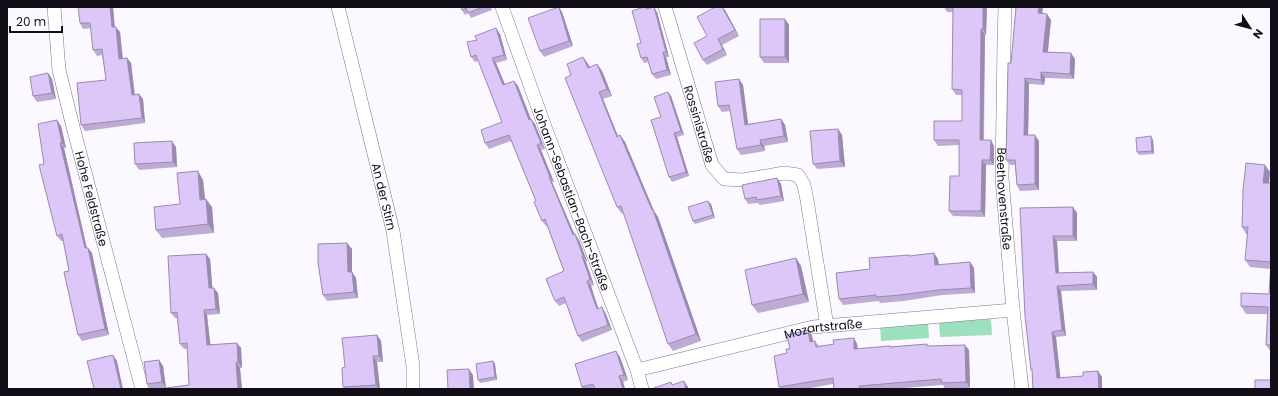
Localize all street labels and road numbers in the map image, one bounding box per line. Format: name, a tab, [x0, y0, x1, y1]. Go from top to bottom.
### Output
street label: Rossinistraße	[680, 83, 719, 165]
street label: Johann-Sebastian-Bach-Straße	[530, 104, 615, 293]
street label: Beethovenstraße	[993, 147, 1016, 251]
street label: Hohe Feldstraße	[71, 149, 113, 248]
street label: An der Stirn	[368, 161, 401, 232]
street label: Mozartstraße	[782, 314, 863, 342]

